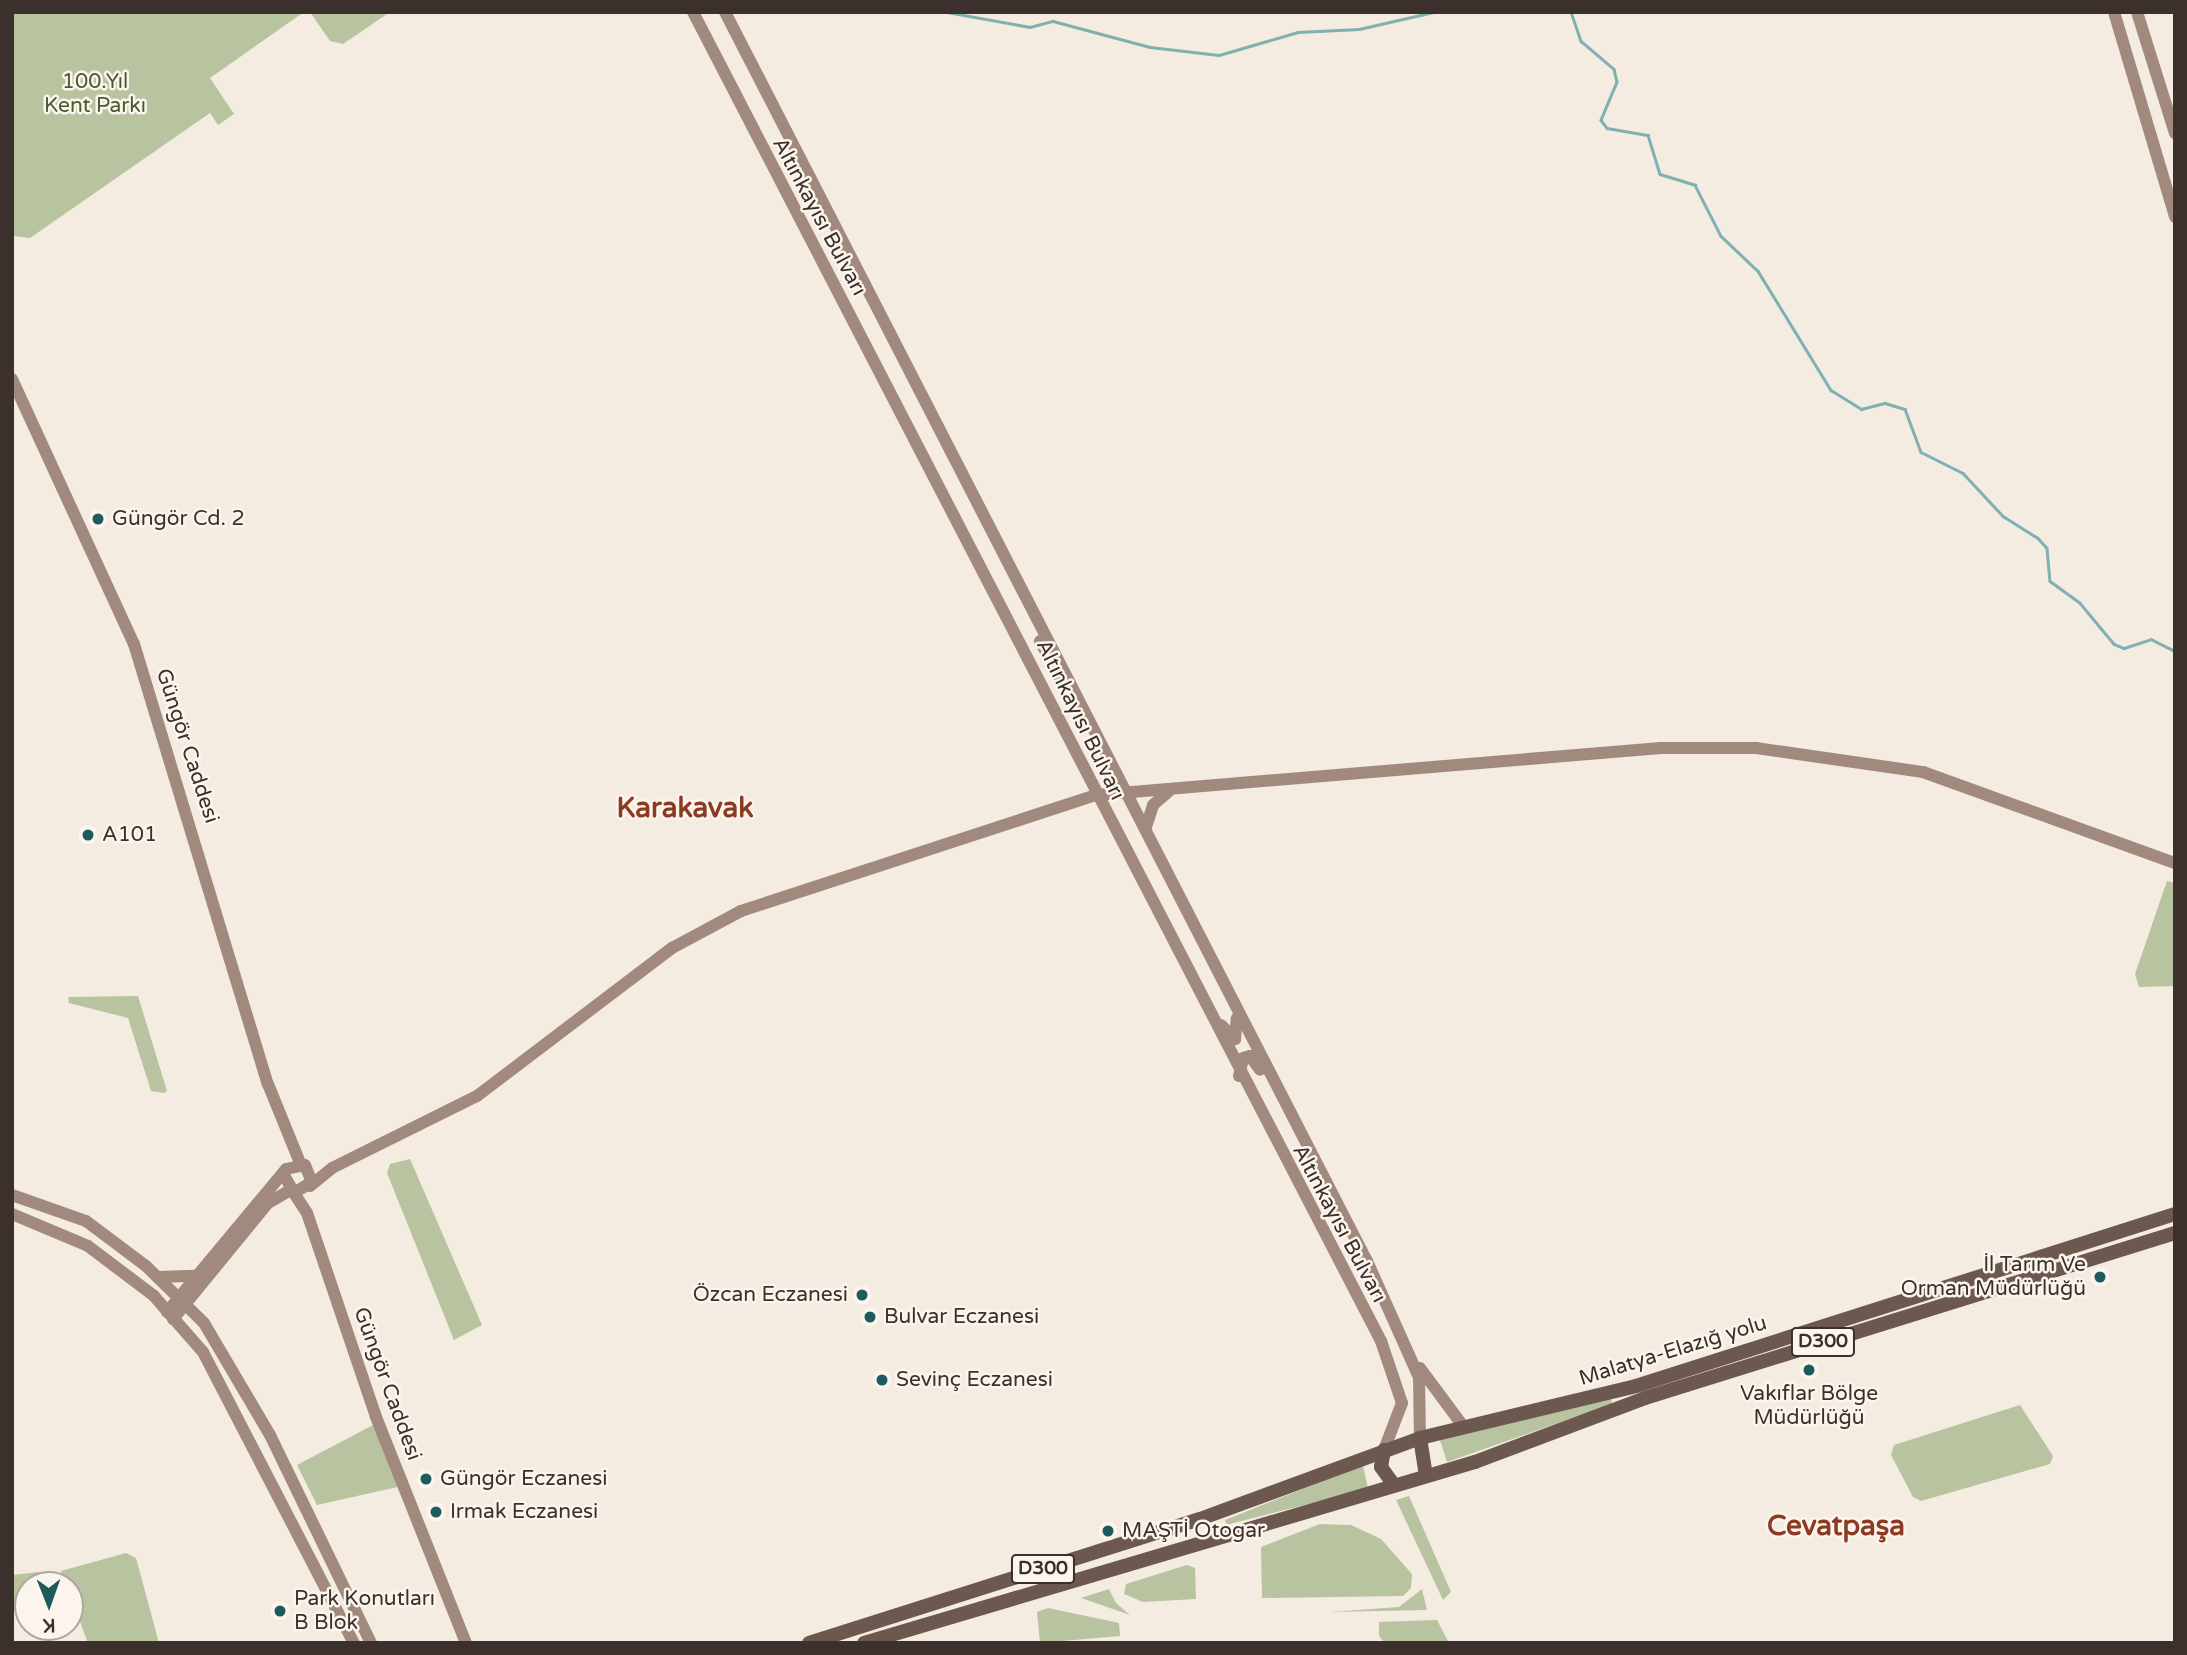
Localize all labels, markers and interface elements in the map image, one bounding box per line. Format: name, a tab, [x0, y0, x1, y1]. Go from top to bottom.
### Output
park label: 100.Yıl Kent Parkı	[44, 69, 146, 119]
street label: Altınkayısı Bulvarı	[767, 134, 871, 300]
place label: Güngör Cd. 2	[112, 506, 245, 532]
marker: Güngör Cd. 2	[90, 511, 106, 527]
street label: Altınkayısı Bulvarı	[1030, 636, 1130, 804]
street label: Güngör Caddesi	[150, 666, 224, 826]
district label: Karakavak	[616, 791, 754, 825]
place label: A101	[102, 822, 157, 848]
marker: A101	[80, 827, 96, 843]
street label: Altınkayısı Bulvarı	[1287, 1141, 1391, 1307]
place label: İl Tarım Ve Orman Müdürlüğü	[1901, 1252, 2086, 1302]
marker: İl Tarım Ve Orman Müdürlüğü	[2092, 1269, 2108, 1285]
place label: Özcan Eczanesi	[693, 1282, 848, 1308]
marker: Özcan Eczanesi	[854, 1287, 870, 1303]
street label: Güngör Caddesi	[348, 1304, 426, 1464]
place label: Bulvar Eczanesi	[884, 1304, 1039, 1330]
marker: Bulvar Eczanesi	[862, 1309, 878, 1325]
street label: Malatya-Elazığ yolu	[1576, 1310, 1770, 1392]
road number: D300	[1790, 1326, 1856, 1358]
marker: Vakıflar Bölge Müdürlüğü	[1801, 1362, 1817, 1378]
place label: Sevinç Eczanesi	[896, 1367, 1053, 1393]
marker: Sevinç Eczanesi	[874, 1372, 890, 1388]
place label: Vakıflar Bölge Müdürlüğü	[1740, 1381, 1878, 1431]
place label: Güngör Eczanesi	[440, 1466, 608, 1492]
marker: Güngör Eczanesi	[418, 1471, 434, 1487]
place label: Irmak Eczanesi	[450, 1499, 598, 1525]
marker: Irmak Eczanesi	[428, 1504, 444, 1520]
district label: Cevatpaşa	[1767, 1509, 1905, 1543]
place label: MAŞTİ Otogar	[1122, 1518, 1265, 1544]
marker: MAŞTİ Otogar	[1100, 1523, 1116, 1539]
road number: D300	[1010, 1554, 1076, 1584]
north arrow	[14, 1571, 84, 1641]
place label: Park Konutları B Blok	[294, 1586, 435, 1636]
marker: Park Konutları B Blok	[272, 1603, 288, 1619]
text: K	[43, 1614, 56, 1636]

